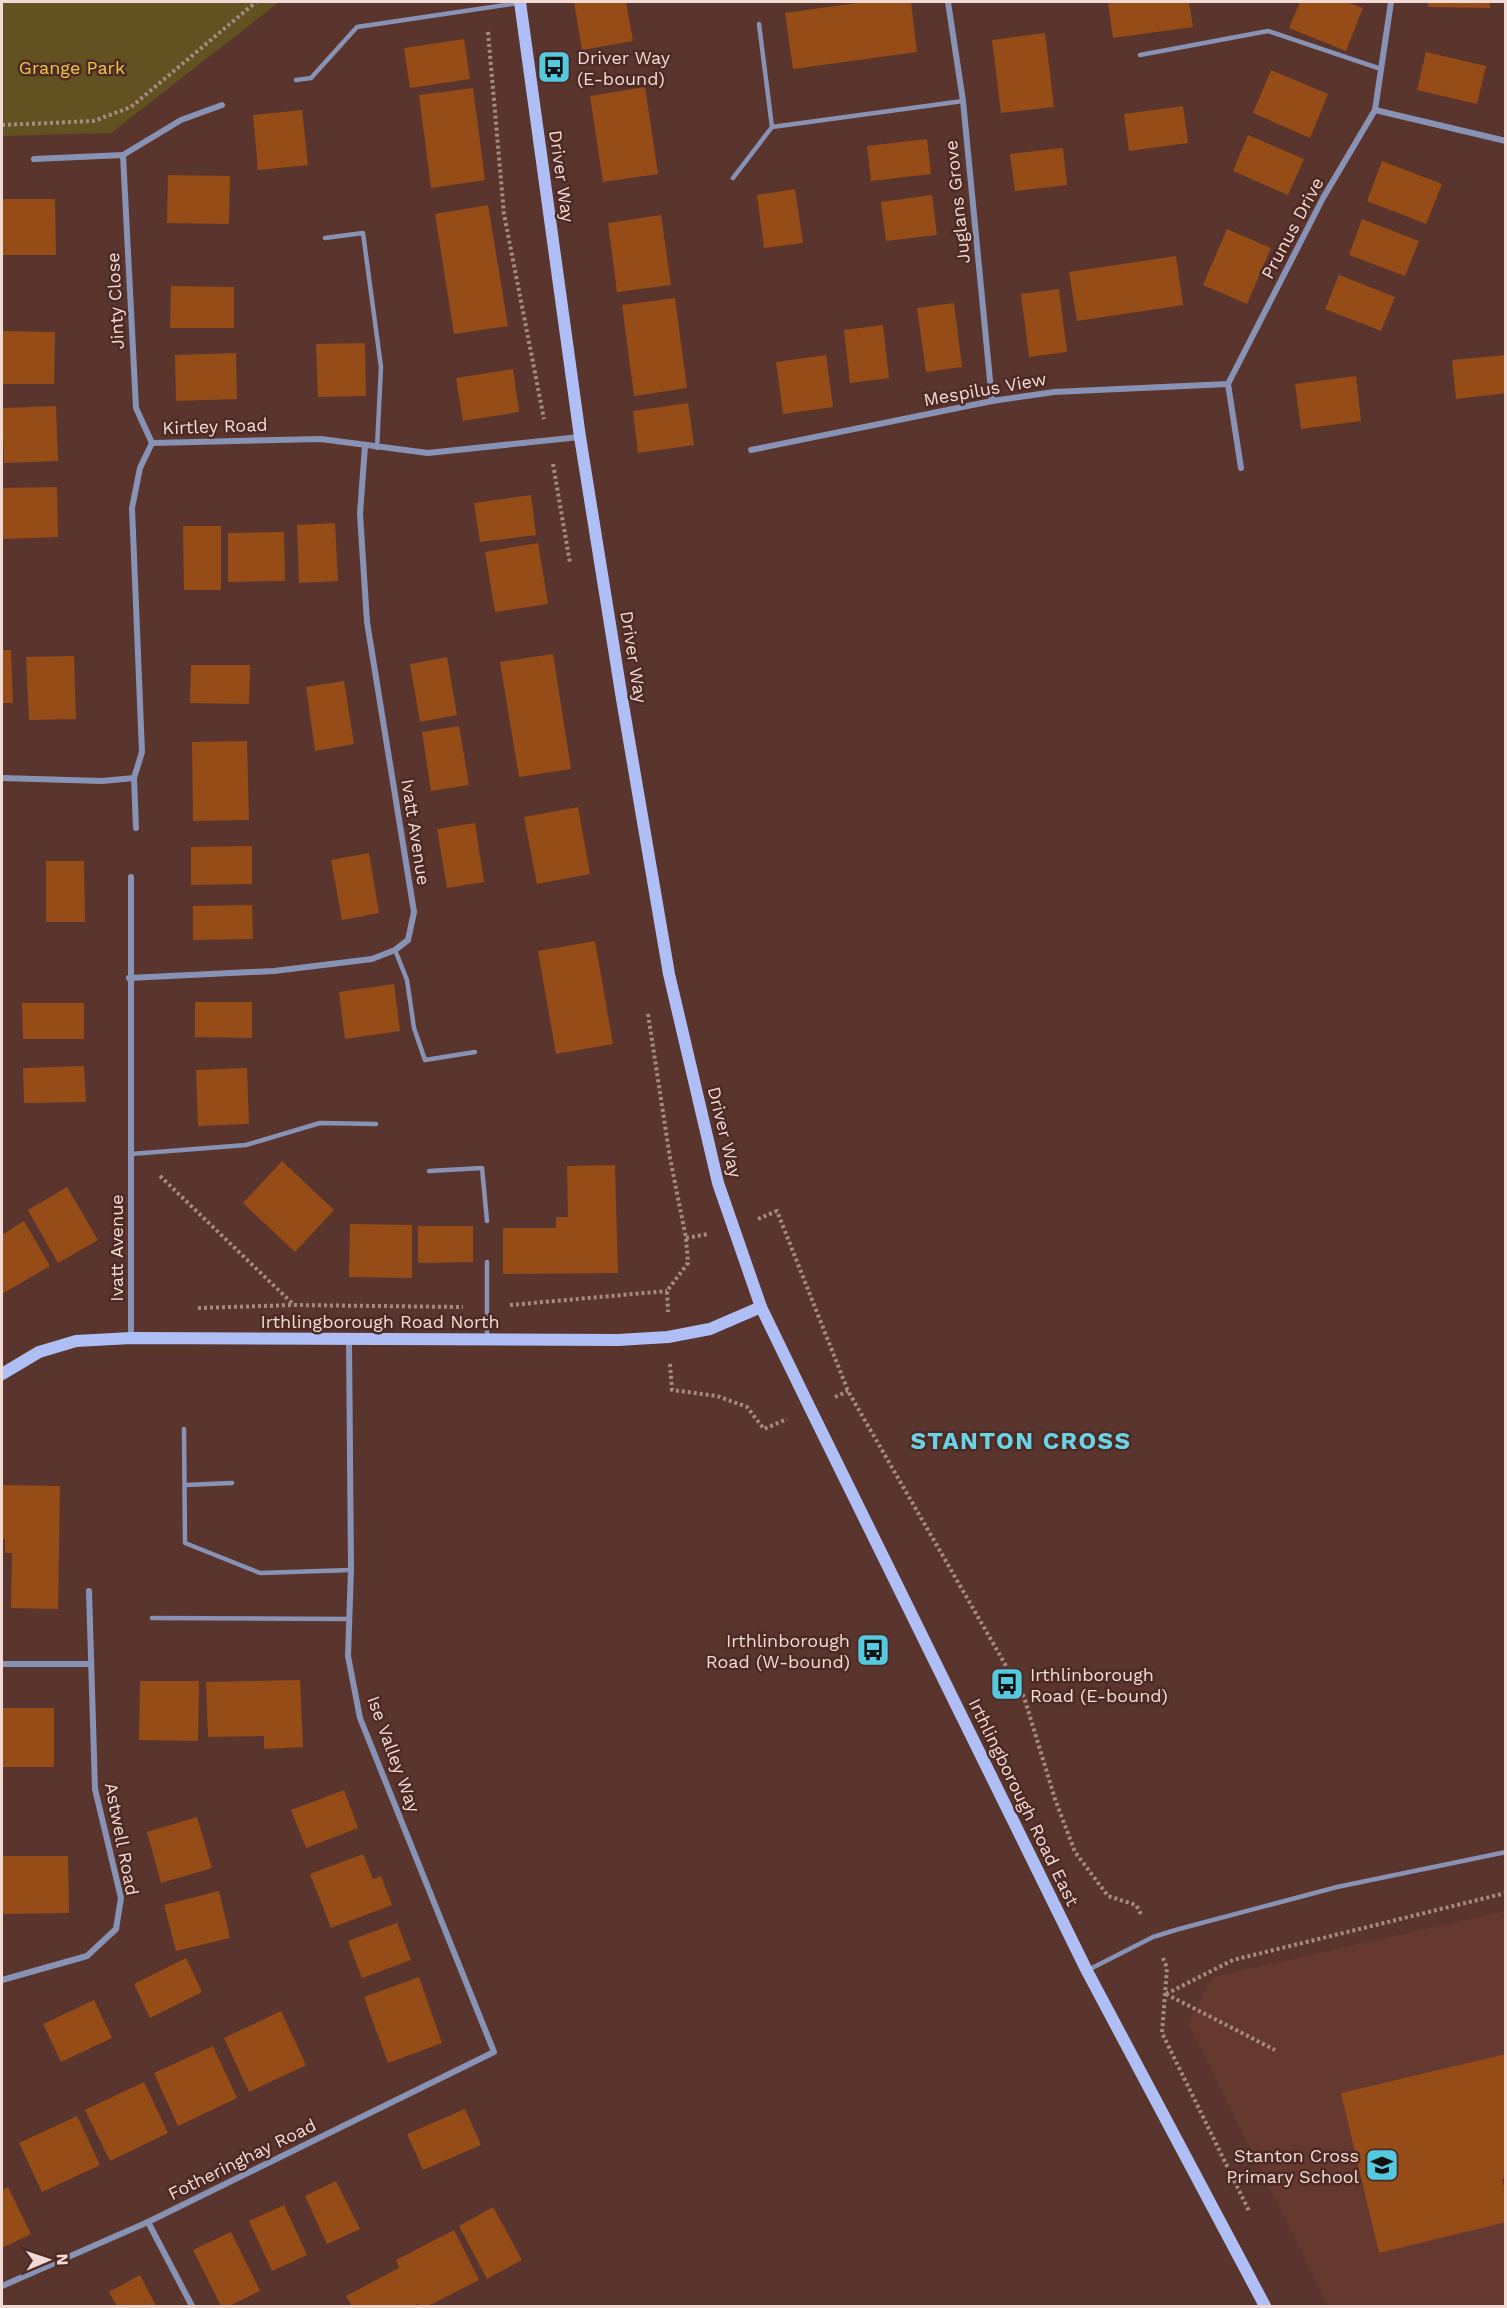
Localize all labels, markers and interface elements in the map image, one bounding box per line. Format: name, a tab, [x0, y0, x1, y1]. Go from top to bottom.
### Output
place label: Driver Way (E-bound)	[577, 47, 671, 89]
bus stop icon: Driver Way (E-bound)	[536, 49, 572, 85]
park label: Grange Park	[19, 57, 125, 78]
street label: Driver Way	[545, 129, 579, 224]
street label: Juglans Grove	[940, 139, 974, 265]
street label: Prunus Drive	[1256, 174, 1328, 282]
street label: Jinty Close	[102, 252, 128, 350]
street label: Mespilus View	[922, 368, 1048, 410]
street label: Kirtley Road	[162, 414, 268, 438]
street label: Driver Way	[616, 609, 652, 705]
street label: Ivatt Avenue	[397, 777, 435, 887]
street label: Driver Way	[704, 1084, 747, 1180]
street label: Ivatt Avenue	[106, 1194, 127, 1302]
street label: Irthlingborough Road North	[260, 1311, 500, 1332]
district label: STANTON CROSS	[911, 1427, 1132, 1455]
place label: Irthlinborough Road (W-bound)	[706, 1630, 850, 1672]
bus stop icon: Irthlinborough Road (W-bound)	[855, 1632, 891, 1668]
place label: Irthlinborough Road (E-bound)	[1030, 1664, 1168, 1706]
bus stop icon: Irthlinborough Road (E-bound)	[989, 1666, 1025, 1702]
street label: Ise Valley Way	[363, 1693, 425, 1816]
street label: Irthlingborough Road East	[964, 1695, 1084, 1910]
street label: Astwell Road	[101, 1781, 143, 1897]
street label: Fotheringhay Road	[164, 2114, 320, 2204]
place label: Stanton Cross Primary School	[1226, 2145, 1359, 2187]
school or university icon: Stanton Cross Primary School	[1364, 2147, 1400, 2183]
north arrow	[18, 2230, 78, 2290]
text: N	[53, 2253, 72, 2266]

